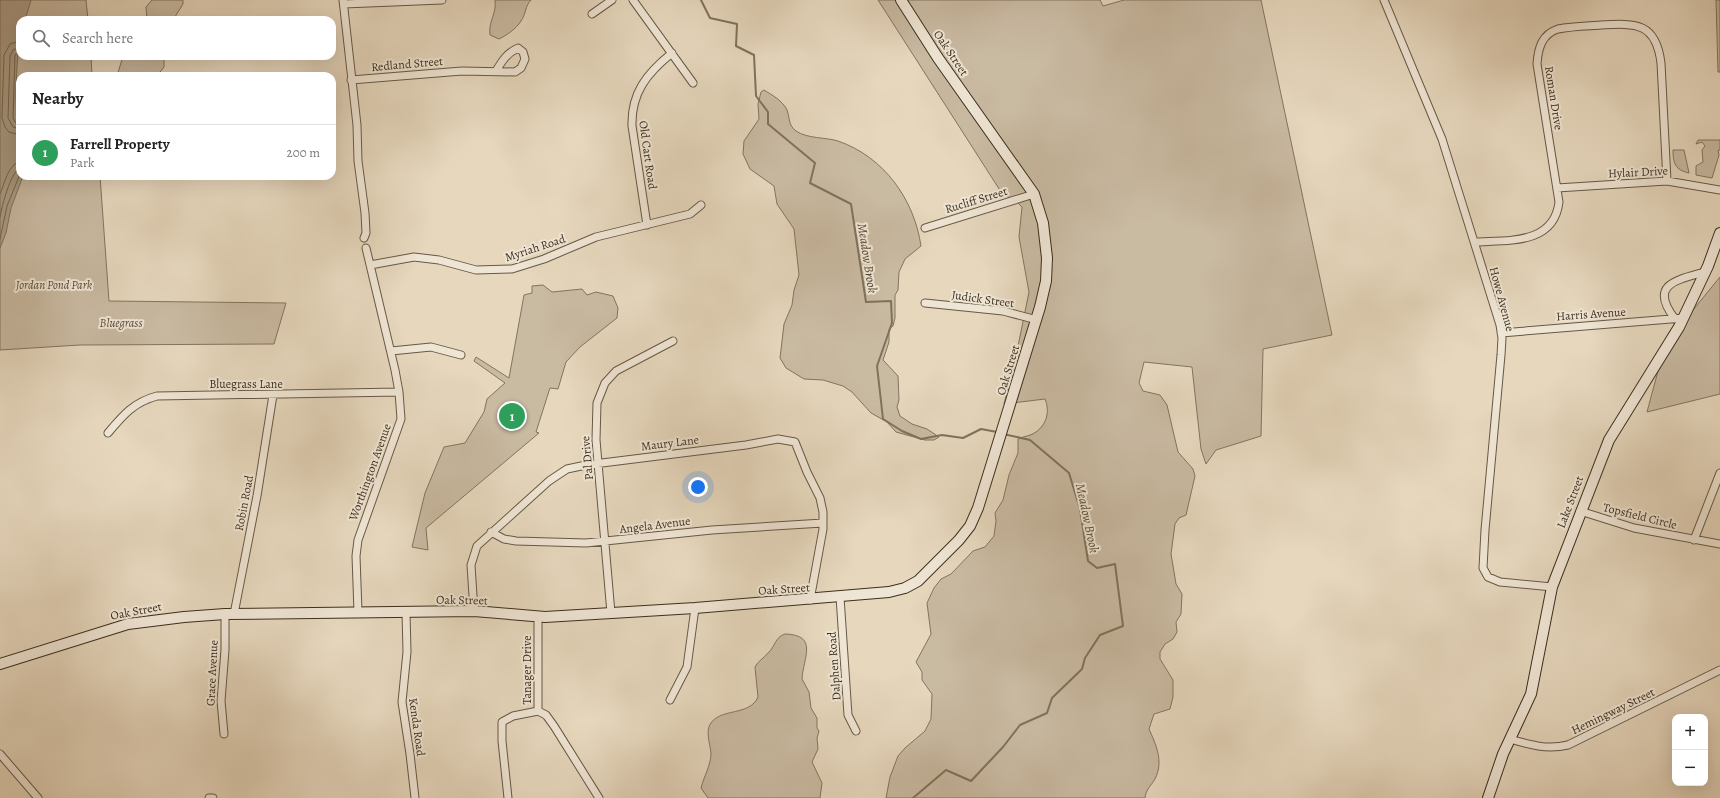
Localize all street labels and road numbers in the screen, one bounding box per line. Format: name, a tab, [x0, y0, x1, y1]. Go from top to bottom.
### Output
street label: Oak Street	[930, 27, 972, 79]
street label: Redland Street	[370, 53, 444, 75]
street label: Roman Drive	[1541, 65, 1567, 131]
street label: Old Cart Road	[635, 120, 661, 191]
street label: Hylair Drive	[1608, 162, 1668, 182]
street label: Rucliff Street	[943, 183, 1009, 217]
street label: Myriah Road	[503, 231, 568, 265]
street label: Howe Avenue	[1486, 265, 1518, 333]
street label: Judick Street	[951, 287, 1015, 311]
street label: Harris Avenue	[1556, 304, 1626, 324]
street label: Oak Street	[993, 343, 1023, 397]
street label: Bluegrass Lane	[209, 376, 283, 392]
street label: Worthington Avenue	[345, 421, 395, 524]
street label: Maury Lane	[640, 432, 700, 454]
street label: Pal Drive	[577, 435, 597, 481]
street label: Robin Road	[231, 473, 257, 532]
street label: Lake Street	[1553, 474, 1587, 530]
street label: Topsfield Circle	[1601, 499, 1679, 533]
street label: Angela Avenue	[618, 513, 691, 537]
street label: Oak Street	[758, 579, 810, 599]
street label: Oak Street	[436, 592, 488, 608]
street label: Oak Street	[109, 598, 163, 624]
street label: Dalphen Road	[824, 630, 844, 701]
street label: Tanager Drive	[519, 635, 535, 705]
street label: Grace Avenue	[202, 640, 222, 706]
street label: Hemingway Street	[1569, 684, 1657, 738]
street label: Kenda Road	[405, 697, 429, 758]

